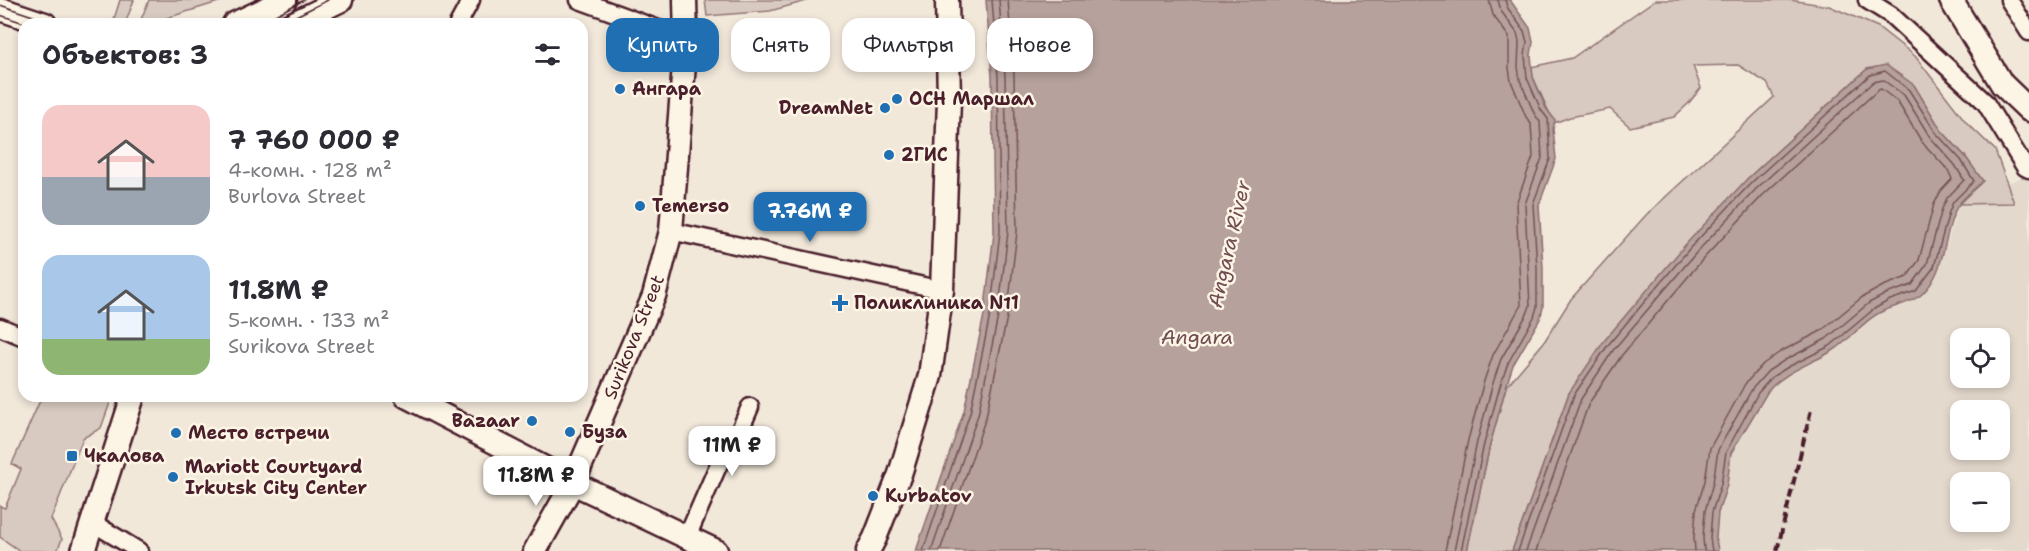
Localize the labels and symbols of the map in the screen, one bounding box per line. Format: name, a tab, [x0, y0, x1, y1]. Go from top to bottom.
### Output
place label: Ангара	[632, 77, 702, 101]
marker: Ангара	[613, 82, 627, 96]
place label: ОСН Маршал	[909, 87, 1034, 111]
marker: ОСН Маршал	[890, 92, 904, 106]
place label: DreamNet	[779, 96, 873, 120]
marker: DreamNet	[878, 101, 892, 115]
place label: 2ГИС	[901, 143, 948, 167]
marker: 2ГИС	[882, 148, 896, 162]
water label: Angara River	[1202, 177, 1256, 310]
pin: 7.76M ₽	[755, 192, 865, 243]
place label: Temerso	[652, 194, 729, 218]
marker: Temerso	[633, 199, 647, 213]
street label: Surikova Street	[598, 271, 670, 403]
place label: Поликлиника N11	[854, 291, 1019, 315]
marker: Поликлиника N11	[831, 294, 849, 312]
water label: Angara	[1161, 324, 1233, 350]
place label: Bazaar	[452, 409, 520, 433]
marker: Bazaar	[525, 414, 539, 428]
place label: Буза	[582, 420, 628, 444]
place label: Место встречи	[188, 421, 330, 445]
marker: Буза	[563, 425, 577, 439]
marker: Место встречи	[169, 426, 183, 440]
pin: 11M ₽	[690, 426, 774, 477]
place label: Чкалова	[84, 444, 165, 468]
marker: Чкалова	[65, 449, 79, 463]
place label: Mariott Courtyard Irkutsk City Center	[185, 455, 368, 500]
pin: 11.8M ₽	[481, 456, 591, 507]
marker: Mariott Courtyard Irkutsk City Center	[166, 470, 180, 484]
place label: Kurbatov	[885, 484, 972, 508]
marker: Kurbatov	[866, 489, 880, 503]

